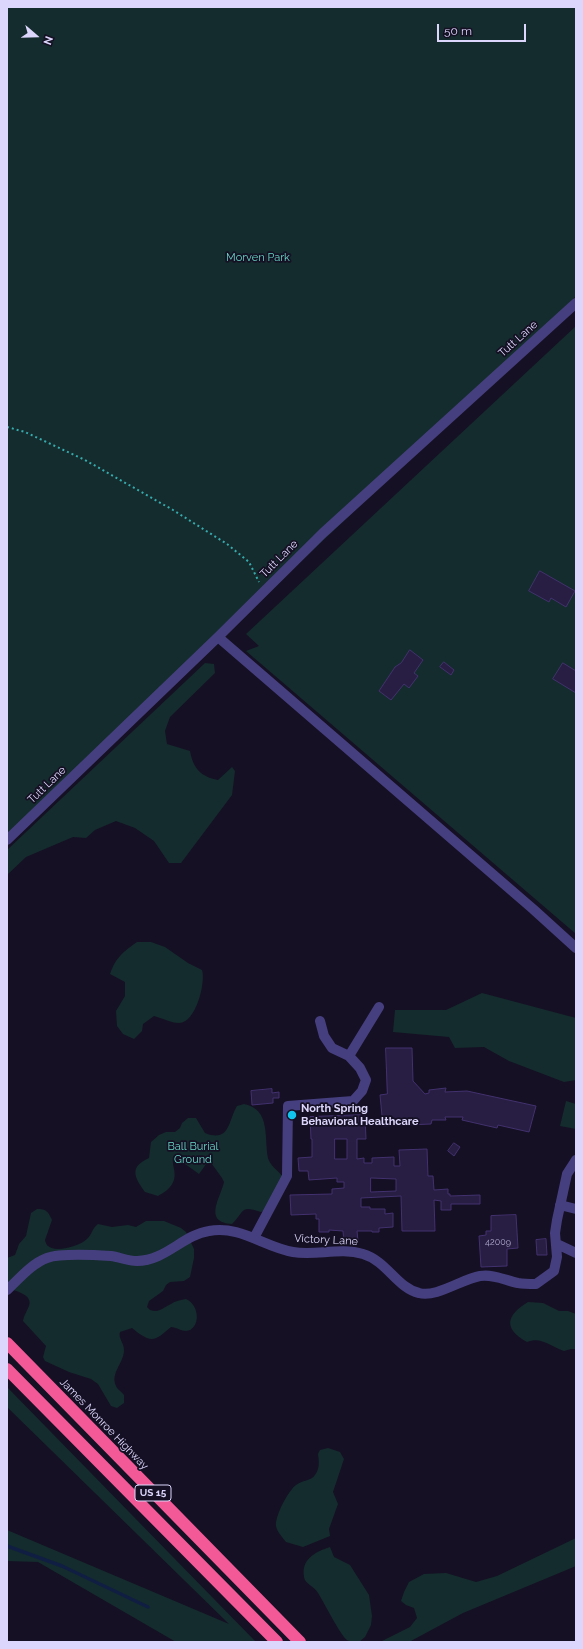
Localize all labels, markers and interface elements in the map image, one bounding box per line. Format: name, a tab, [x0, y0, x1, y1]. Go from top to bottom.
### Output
north arrow	[16, 16, 56, 56]
scale bar	[439, 16, 528, 42]
text: 50 m	[444, 24, 472, 38]
text: N	[40, 34, 55, 46]
park label: Morven Park	[226, 251, 290, 265]
street label: Tutt Lane	[496, 318, 540, 360]
street label: Tutt Lane	[257, 537, 301, 581]
street label: Tutt Lane	[25, 764, 69, 806]
place label: North Spring Behavioral Healthcare	[301, 1102, 419, 1128]
marker: North Spring Behavioral Healthcare	[286, 1109, 298, 1121]
park label: Ball Burial Ground	[167, 1140, 219, 1166]
street label: Victory Lane	[294, 1232, 358, 1248]
house number: 42009	[485, 1237, 511, 1247]
street label: James Monroe Highway	[57, 1376, 151, 1472]
road number: US 15	[135, 1485, 171, 1501]

